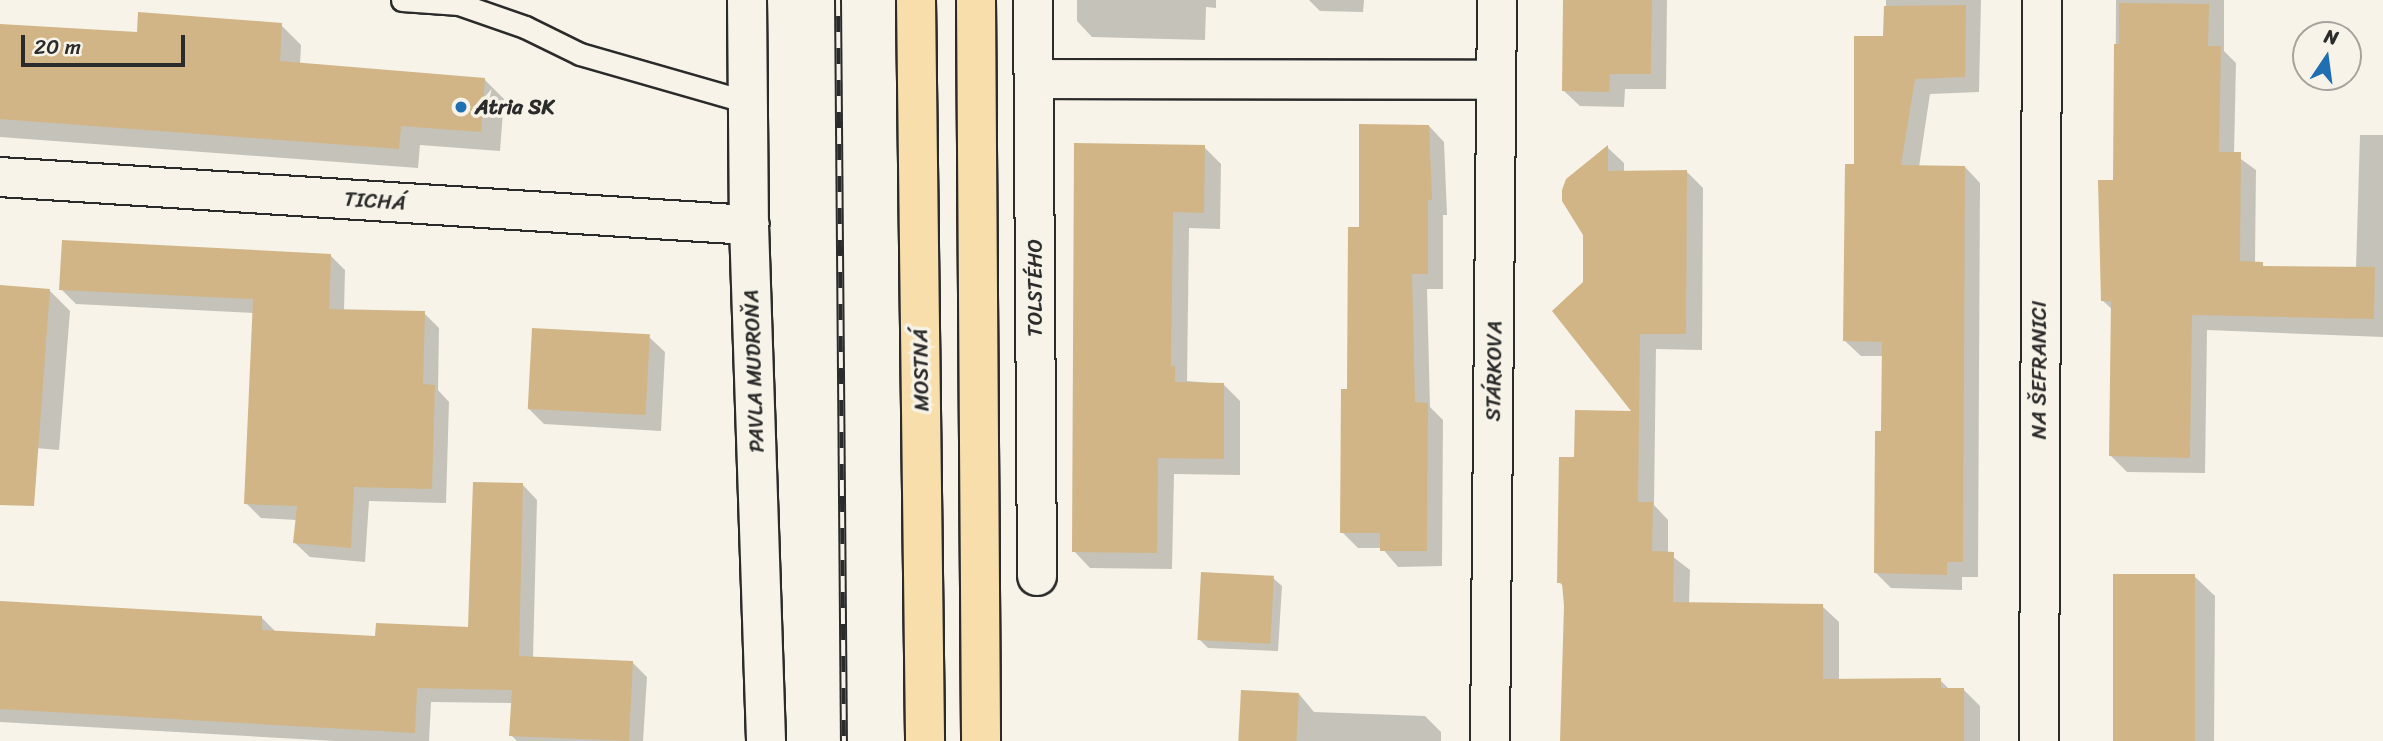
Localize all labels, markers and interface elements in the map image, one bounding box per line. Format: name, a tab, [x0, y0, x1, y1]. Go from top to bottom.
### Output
text: N	[2321, 19, 2342, 55]
scale bar	[24, 21, 189, 65]
north arrow	[2292, 21, 2362, 91]
text: 20 m	[34, 28, 81, 66]
place label: Atria SK	[475, 94, 554, 120]
marker: Atria SK	[453, 99, 469, 115]
street label: TICHÁ	[343, 186, 407, 216]
street label: TOLSTÉHO	[1022, 239, 1048, 337]
street label: PAVLA MUDROŇA	[739, 289, 769, 453]
street label: NA ŠEFRANICI	[2026, 300, 2052, 440]
street label: STÁRKOVA	[1481, 320, 1507, 422]
street label: MOSTNÁ	[908, 328, 934, 412]

